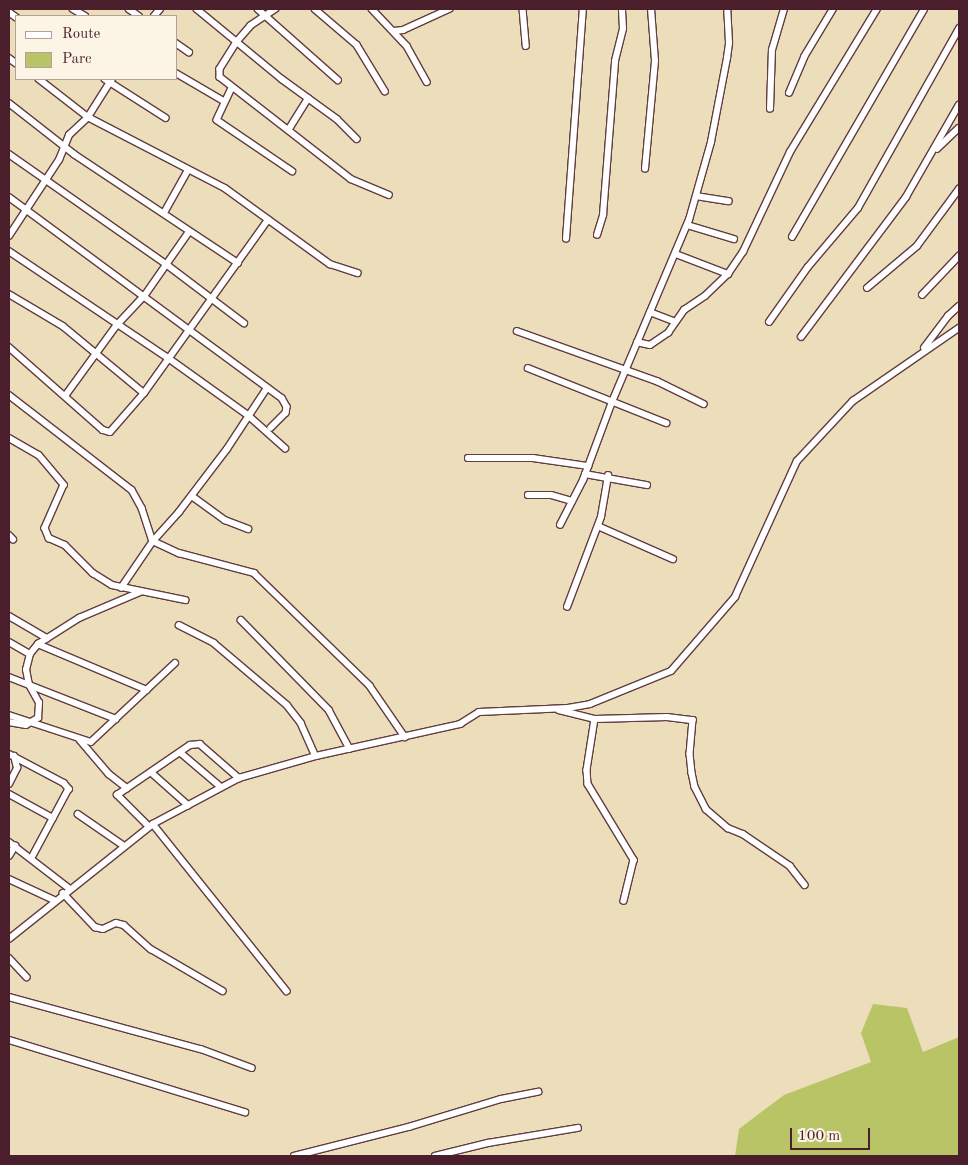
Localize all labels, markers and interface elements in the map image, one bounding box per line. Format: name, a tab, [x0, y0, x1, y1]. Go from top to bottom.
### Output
legend	[15, 15, 178, 80]
text: Route	[62, 27, 100, 42]
text: Parc	[62, 52, 92, 67]
scale bar	[793, 1118, 873, 1150]
text: 100 m	[798, 1129, 840, 1144]

